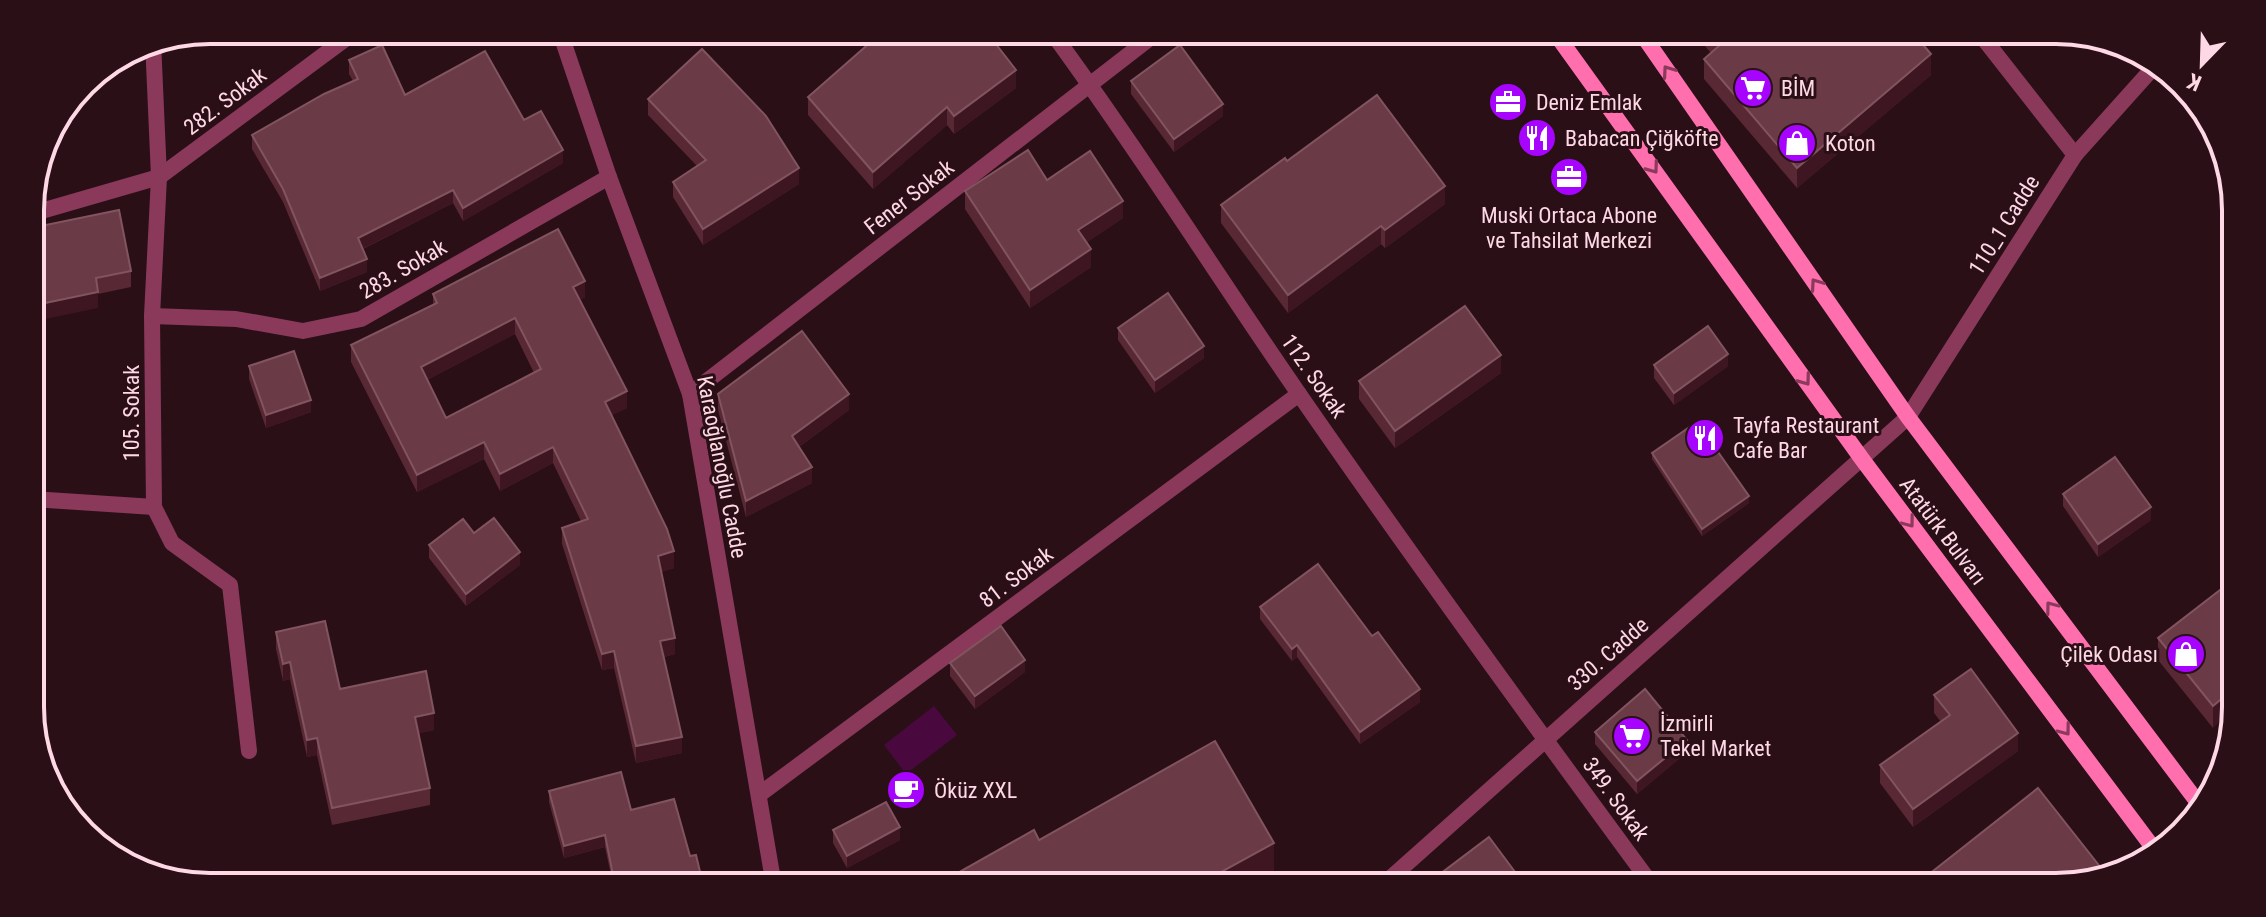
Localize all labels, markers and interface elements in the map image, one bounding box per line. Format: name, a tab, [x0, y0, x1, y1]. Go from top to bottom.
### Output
north arrow	[2162, 24, 2242, 104]
street label: 282. Sokak	[179, 62, 271, 140]
one-way arrow	[1663, 65, 1678, 79]
supermarket icon: BİM	[1732, 67, 1774, 109]
text: K	[2183, 68, 2205, 96]
place label: BİM	[1781, 76, 1815, 101]
office icon: Deniz Emlak	[1487, 81, 1529, 123]
place label: Deniz Emlak	[1536, 90, 1642, 115]
restaurant icon: Babacan Çiğköfte	[1516, 117, 1558, 159]
shop icon: Koton	[1776, 122, 1818, 164]
place label: Babacan Çiğköfte	[1565, 126, 1718, 151]
place label: Koton	[1825, 131, 1876, 156]
street label: Fener Sokak	[859, 154, 959, 240]
office icon: Muski Ortaca Abone ve Tahsilat Merkezi	[1548, 156, 1590, 198]
one-way arrow	[1643, 160, 1658, 174]
street label: 110_1 Cadde	[1964, 171, 2044, 279]
place label: Muski Ortaca Abone ve Tahsilat Merkezi	[1481, 203, 1657, 253]
street label: 283. Sokak	[355, 234, 451, 304]
one-way arrow	[1811, 279, 1826, 293]
street label: 112. Sokak	[1276, 329, 1352, 423]
street label: 105. Sokak	[119, 365, 144, 461]
one-way arrow	[1795, 371, 1810, 385]
street label: Karaoğlanoğlu Cadde	[692, 374, 752, 560]
place label: Tayfa Restaurant Cafe Bar	[1733, 413, 1879, 463]
restaurant icon: Tayfa Restaurant Cafe Bar	[1684, 417, 1726, 459]
street label: Atatürk Bulvarı	[1895, 472, 1991, 590]
one-way arrow	[1899, 513, 1913, 528]
street label: 81. Sokak	[974, 541, 1058, 613]
one-way arrow	[2046, 601, 2060, 616]
street label: 330. Cadde	[1563, 612, 1653, 696]
shop icon: Çilek Odası	[2165, 633, 2207, 675]
place label: Çilek Odası	[2060, 642, 2158, 667]
place label: İzmirli Tekel Market	[1660, 711, 1771, 761]
supermarket icon: İzmirli Tekel Market	[1611, 715, 1653, 757]
one-way arrow	[2055, 721, 2069, 736]
street label: 349. Sokak	[1578, 753, 1654, 845]
cafe icon: Öküz XXL	[885, 769, 927, 811]
place label: Öküz XXL	[934, 778, 1017, 803]

